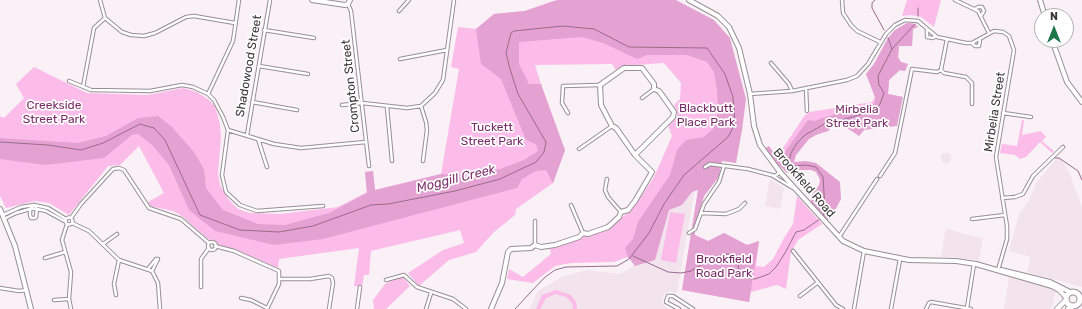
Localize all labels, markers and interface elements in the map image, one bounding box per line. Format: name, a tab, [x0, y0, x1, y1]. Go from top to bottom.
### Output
north arrow	[1034, 8, 1074, 48]
text: N	[1050, 10, 1058, 23]
street label: Shadowood Street	[233, 14, 265, 118]
street label: Crompton Street	[339, 39, 363, 133]
street label: Mirbelia Street	[982, 71, 1008, 153]
park label: Creekside Street Park	[23, 99, 85, 127]
park label: Blackbutt Place Park	[677, 102, 735, 130]
park label: Mirbelia Street Park	[826, 103, 888, 131]
park label: Tuckett Street Park	[461, 121, 523, 149]
street label: Brookfield Road	[770, 145, 838, 221]
water label: Moggill Creek	[415, 162, 497, 196]
park label: Brookfield Road Park	[696, 253, 752, 281]

